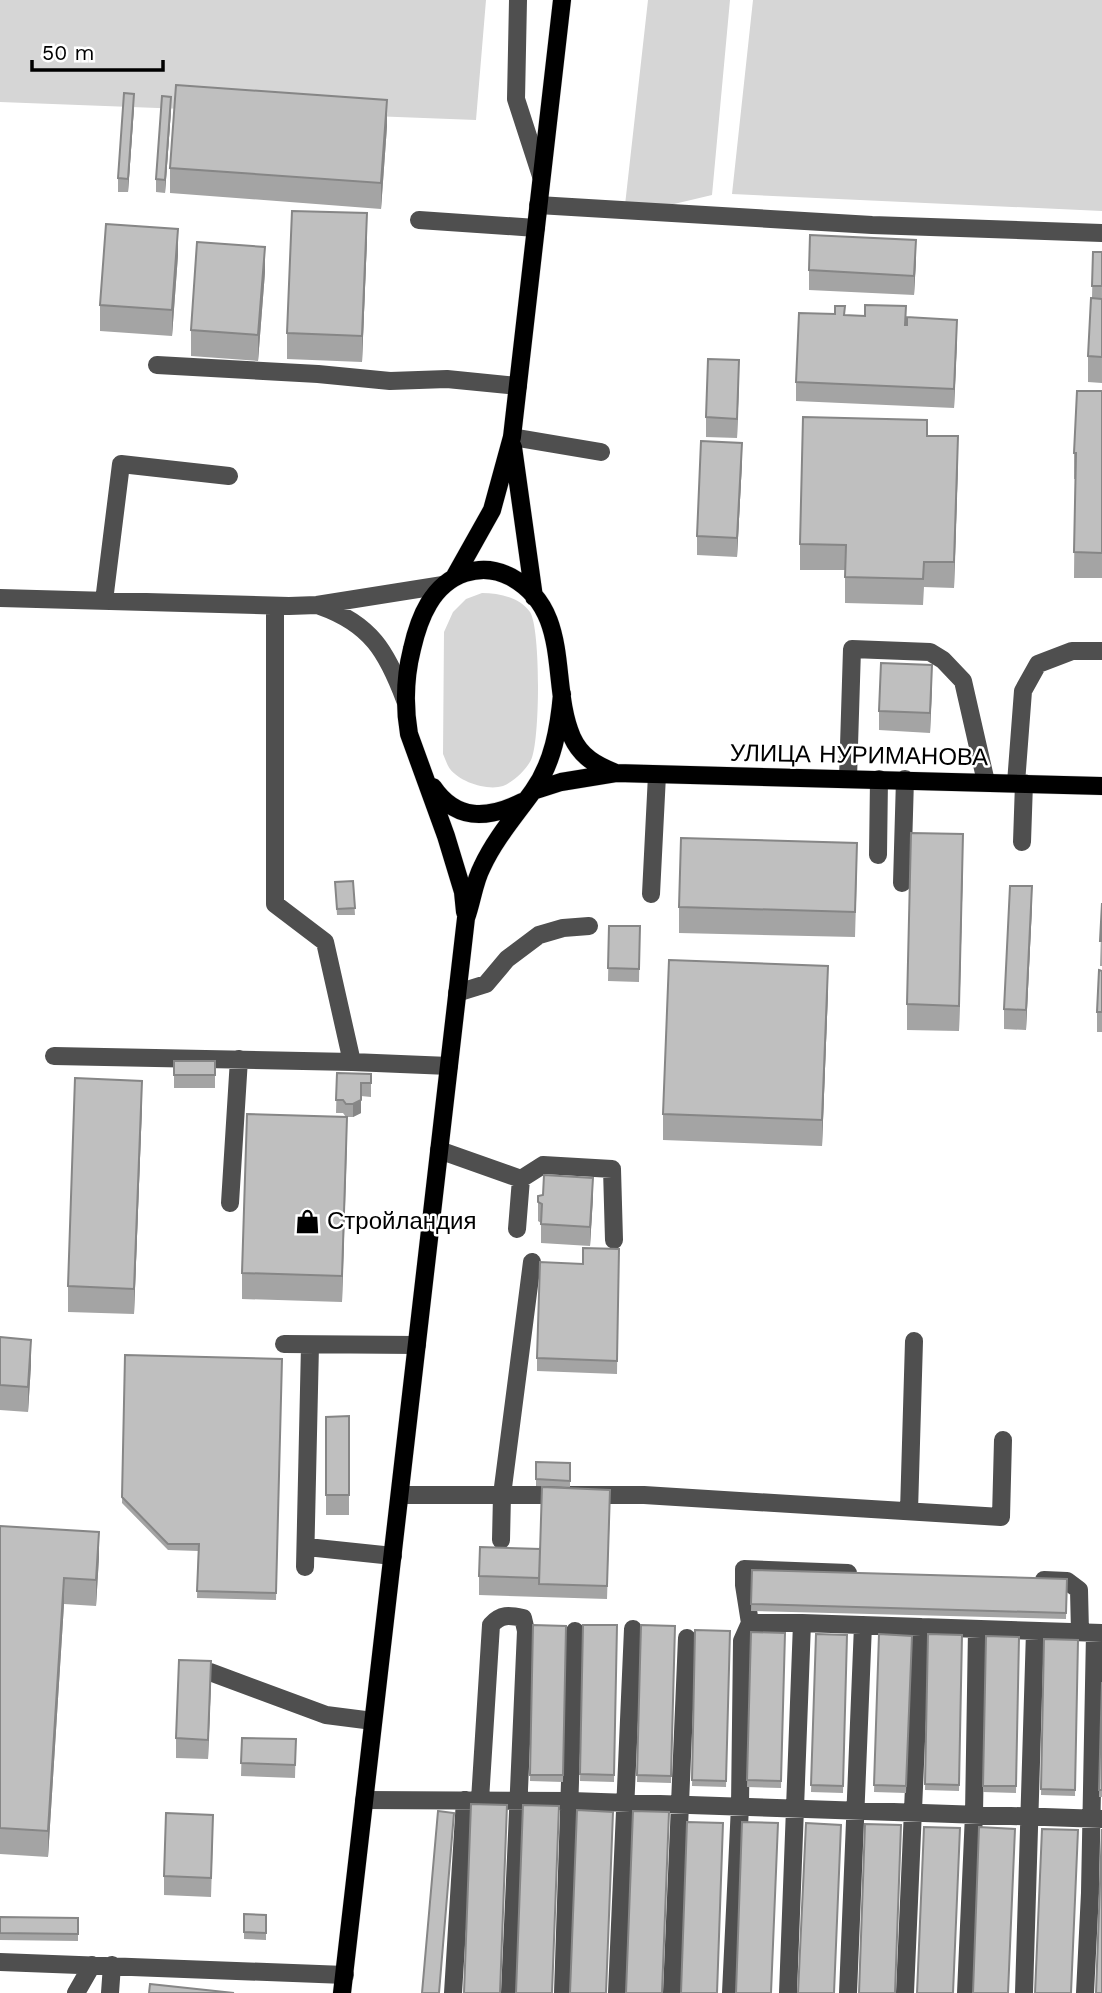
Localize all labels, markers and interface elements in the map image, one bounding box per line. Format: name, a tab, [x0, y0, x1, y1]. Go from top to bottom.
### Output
scale bar	[32, 28, 163, 72]
text: 50 m	[42, 40, 94, 65]
street label: УЛИЦА НУРИМАНОВА	[730, 739, 988, 771]
shop icon: Стройландия	[293, 1207, 321, 1235]
place label: Стройландия	[327, 1207, 476, 1235]

